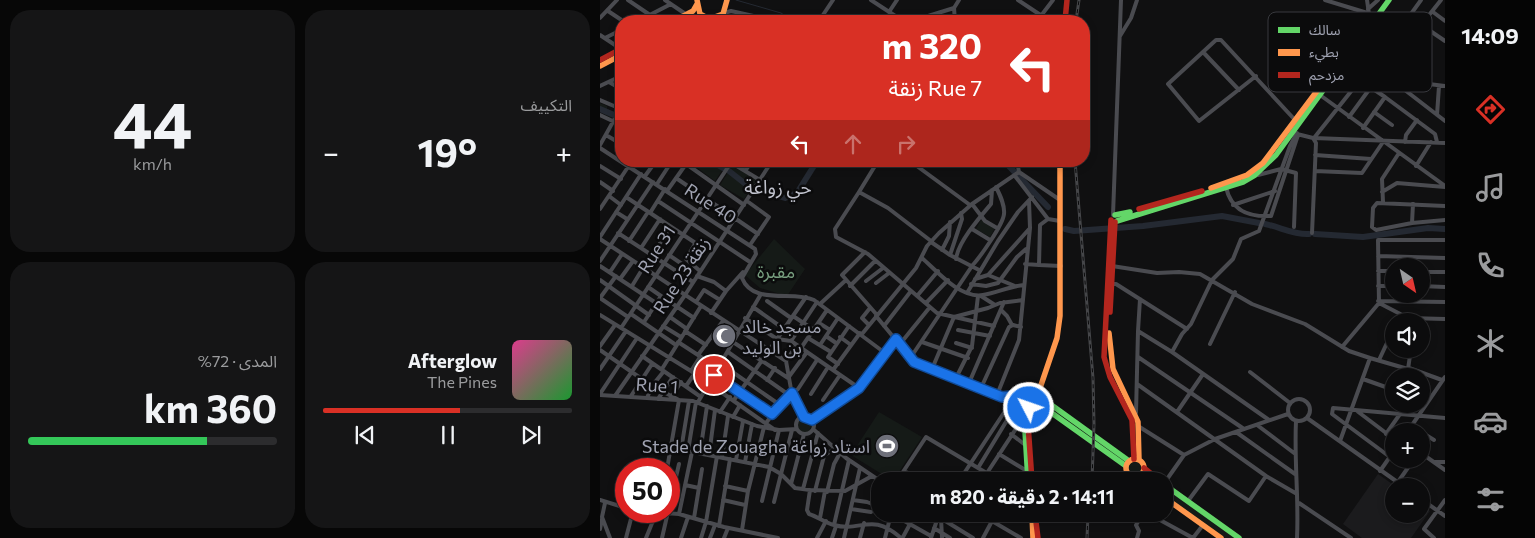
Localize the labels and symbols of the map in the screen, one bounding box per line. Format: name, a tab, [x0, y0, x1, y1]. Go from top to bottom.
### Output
legend	[1268, 12, 1432, 92]
text: سالك	[1309, 21, 1341, 38]
text: بطيء	[1309, 43, 1339, 63]
text: مزدحم	[1309, 66, 1344, 86]
district label: حي زواغة	[744, 175, 812, 202]
street label: Rue 40	[681, 178, 741, 228]
street label: Rue 31	[632, 221, 680, 277]
street label: Rue 23 زنقة	[648, 232, 715, 318]
north arrow	[1385, 258, 1430, 302]
park label: مقبرة	[757, 260, 795, 283]
place label: مسجد خالد بن الوليد	[742, 315, 821, 359]
mosque icon: مسجد خالد بن الوليد	[711, 323, 737, 349]
pin	[693, 354, 735, 396]
street label: Rue 1	[635, 373, 679, 397]
position arrow	[1002, 381, 1054, 433]
sports icon: Stade de Zouagha استاد زواغة	[874, 433, 900, 459]
place label: Stade de Zouagha استاد زواغة	[642, 435, 870, 458]
speed limit sign: 50	[615, 458, 680, 523]

